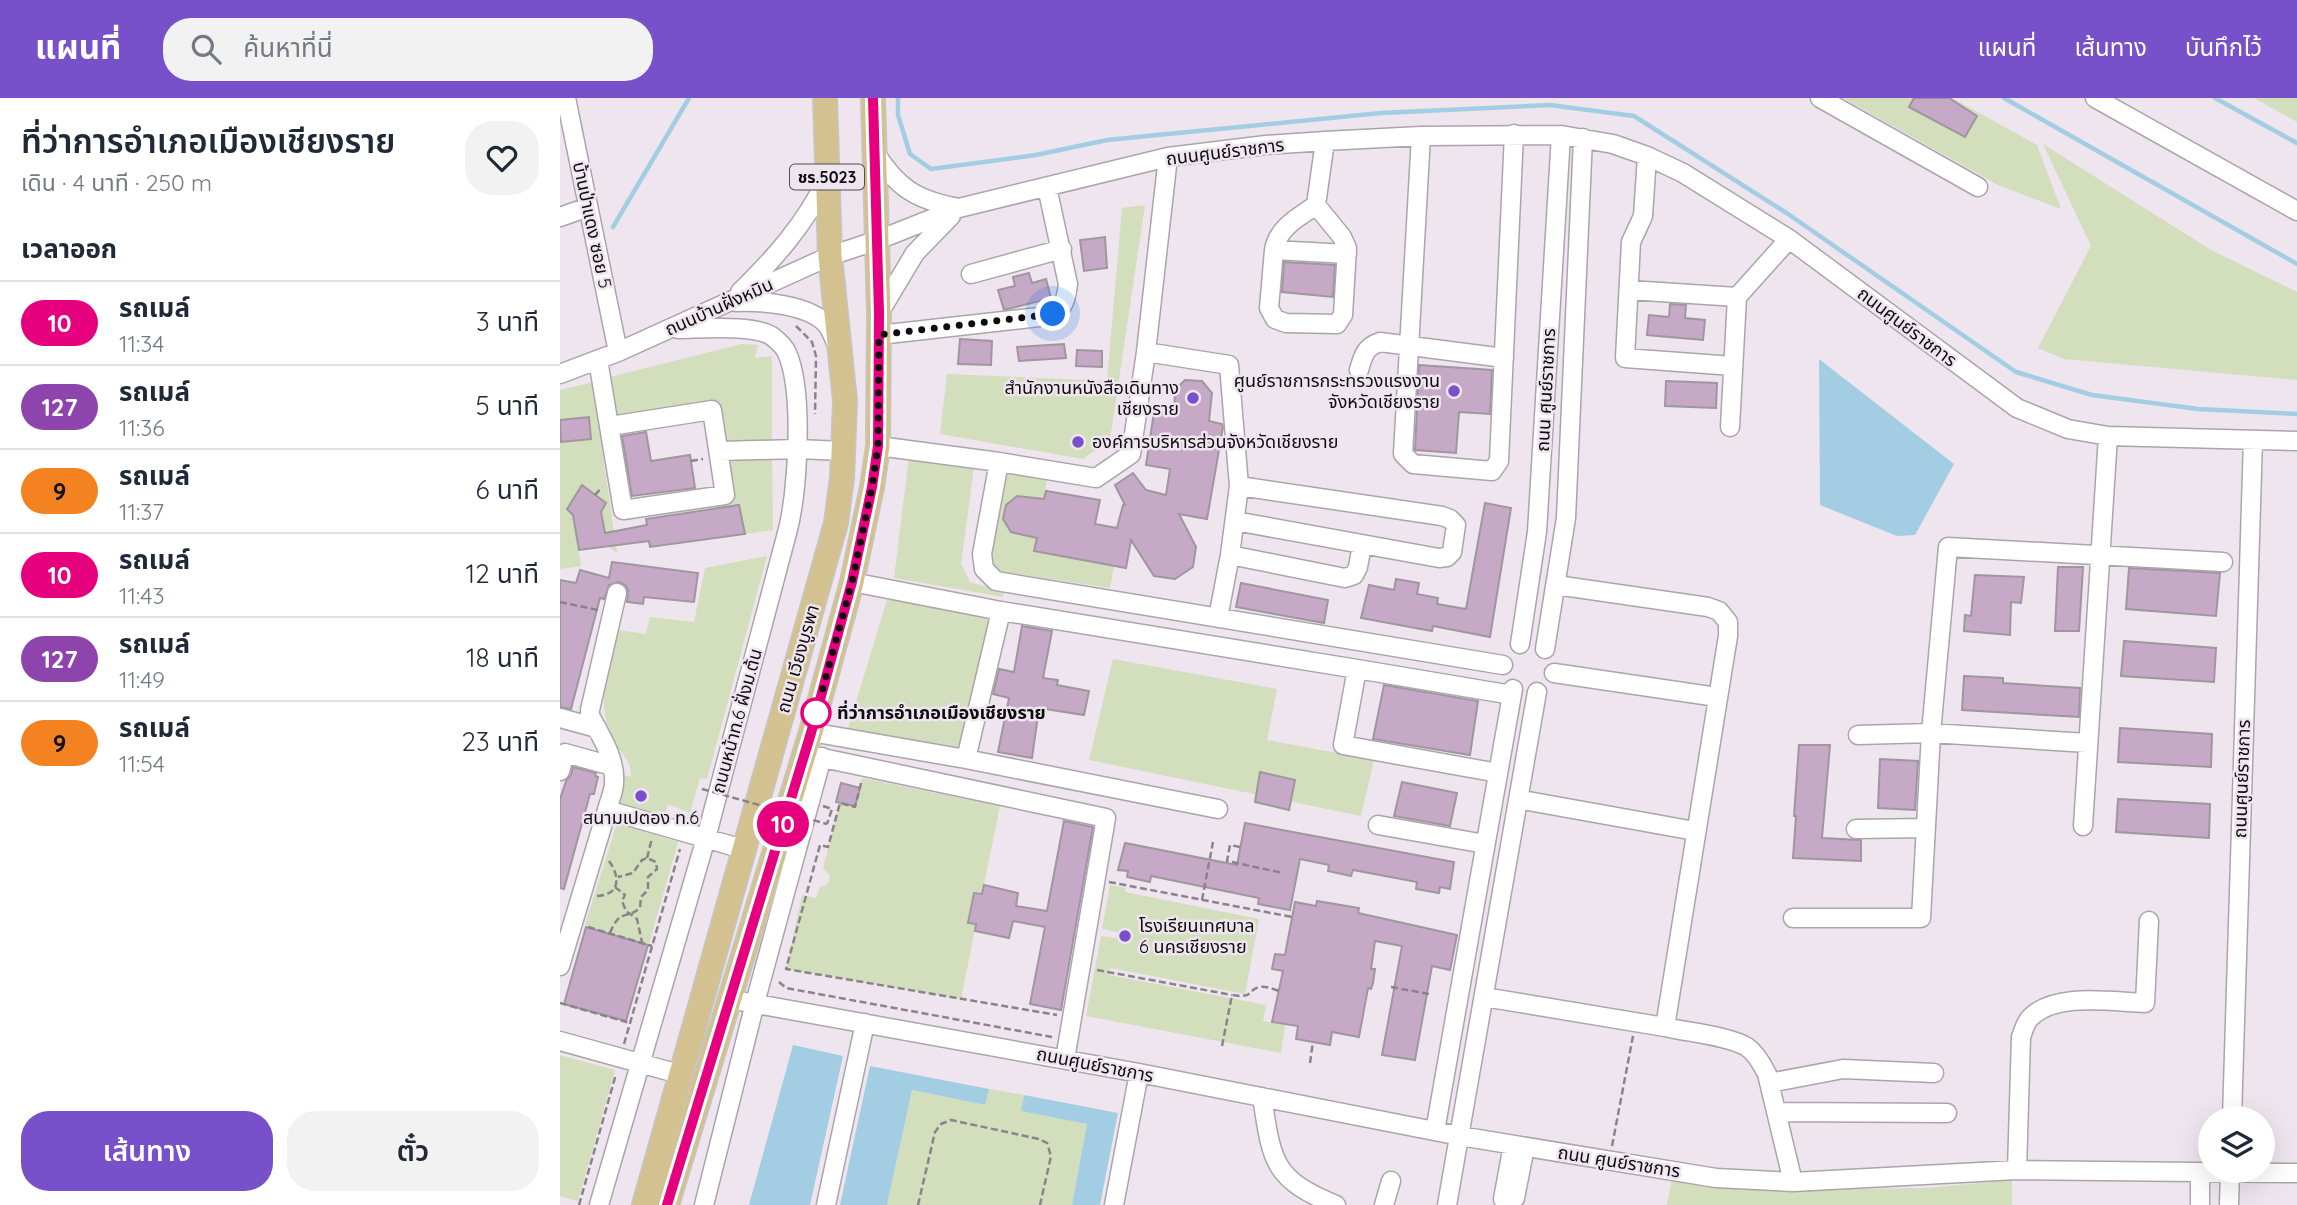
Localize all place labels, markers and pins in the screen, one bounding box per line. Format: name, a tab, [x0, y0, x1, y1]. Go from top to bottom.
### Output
place label: ศูนย์ราชการกระทรวงแรงงาน จังหวัดเชียงราย	[1234, 369, 1440, 413]
place label: สำนักงานหนังสือเดินทาง เชียงราย	[1004, 376, 1179, 420]
marker: ศูนย์ราชการกระทรวงแรงงาน จังหวัดเชียงราย	[1446, 383, 1462, 399]
marker: สำนักงานหนังสือเดินทาง เชียงราย	[1185, 390, 1201, 406]
place label: องค์การบริหารส่วนจังหวัดเชียงราย	[1092, 430, 1338, 453]
marker: องค์การบริหารส่วนจังหวัดเชียงราย	[1070, 434, 1086, 450]
marker: ที่ว่าการอำเภอเมืองเชียงราย	[801, 698, 831, 728]
place label: ที่ว่าการอำเภอเมืองเชียงราย	[837, 700, 1046, 724]
marker: สนามเปตอง ท.6	[633, 788, 649, 804]
place label: สนามเปตอง ท.6	[583, 806, 699, 829]
place label: โรงเรียนเทศบาล 6 นครเชียงราย	[1139, 914, 1255, 958]
marker: โรงเรียนเทศบาล 6 นครเชียงราย	[1117, 928, 1133, 944]

